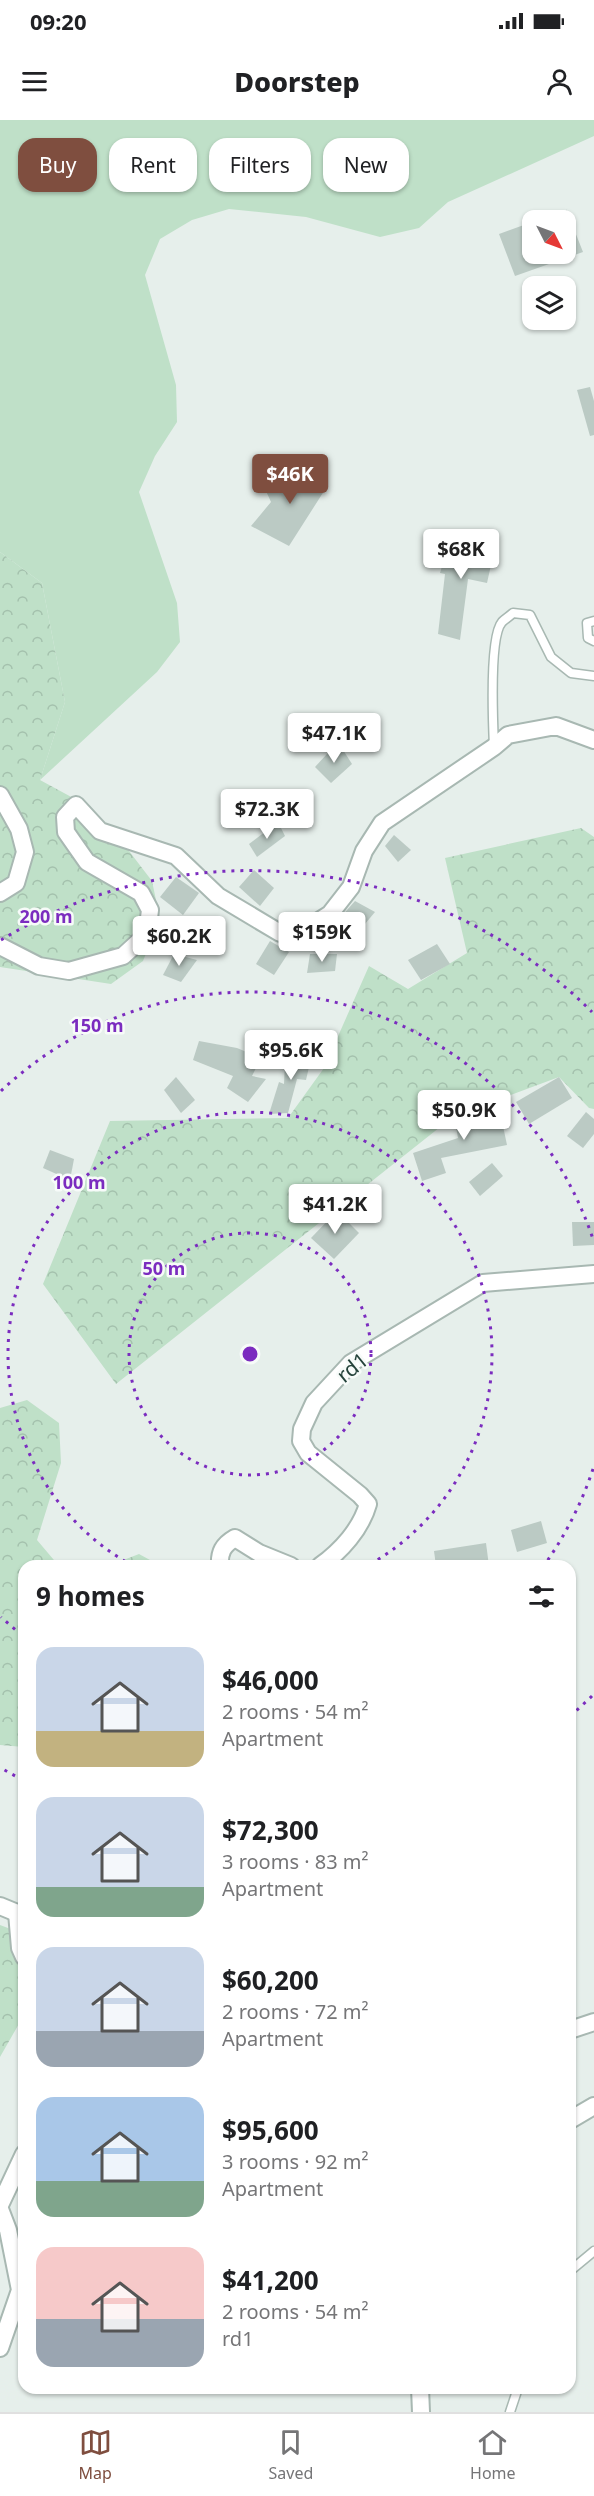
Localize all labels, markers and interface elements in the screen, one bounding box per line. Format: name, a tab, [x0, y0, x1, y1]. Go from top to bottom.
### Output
text: 09:20	[30, 6, 87, 36]
text: Doorstep	[234, 63, 360, 100]
icon: menu	[18, 65, 51, 98]
icon: person	[543, 65, 576, 98]
chip: Buy	[18, 138, 97, 192]
chip: Rent	[109, 138, 197, 192]
chip: Filters	[209, 138, 311, 192]
chip: New	[323, 138, 409, 192]
north arrow	[522, 210, 576, 264]
map controls	[522, 210, 576, 330]
button: layers	[522, 276, 576, 330]
pin: $46K	[254, 454, 326, 505]
text: $46K	[266, 460, 314, 487]
pin: $68K	[425, 529, 497, 580]
text: $68K	[437, 535, 485, 562]
pin: $47.1K	[285, 713, 383, 764]
text: $47.1K	[302, 719, 366, 746]
pin: $72.3K	[218, 789, 316, 840]
text: $72.3K	[235, 795, 299, 822]
text: 200 m	[19, 904, 73, 928]
pin: $159K	[280, 912, 364, 963]
pin: $60.2K	[130, 916, 228, 967]
text: $159K	[292, 918, 352, 945]
text: $60.2K	[147, 922, 211, 949]
text: 150 m	[70, 1013, 124, 1037]
pin: $95.6K	[242, 1030, 340, 1081]
text: $95.6K	[259, 1036, 323, 1063]
pin: $50.9K	[415, 1090, 513, 1141]
text: $50.9K	[432, 1096, 496, 1123]
text: 100 m	[52, 1170, 106, 1194]
pin: $41.2K	[286, 1184, 384, 1235]
text: $41.2K	[303, 1190, 367, 1217]
text: 50 m	[143, 1256, 185, 1280]
centre of rings	[240, 1344, 260, 1364]
street label: rd1	[330, 1346, 374, 1388]
text: 9 homes	[36, 1578, 145, 1614]
icon: filters	[525, 1580, 558, 1613]
text: $46,000	[222, 1662, 319, 1698]
icon: home	[84, 1671, 156, 1743]
text: 2 rooms · 54 m²	[222, 1698, 369, 1725]
text: Apartment	[222, 1725, 323, 1752]
text: $72,300	[222, 1812, 319, 1848]
icon: home	[84, 1821, 156, 1893]
text: 3 rooms · 83 m²	[222, 1848, 369, 1875]
text: Apartment	[222, 1875, 323, 1902]
text: $60,200	[222, 1962, 319, 1998]
icon: home	[84, 1971, 156, 2043]
text: 2 rooms · 72 m²	[222, 1998, 369, 2025]
text: Apartment	[222, 2025, 323, 2052]
text: $95,600	[222, 2112, 319, 2148]
icon: home	[84, 2121, 156, 2193]
text: 3 rooms · 92 m²	[222, 2148, 369, 2175]
text: Apartment	[222, 2175, 323, 2202]
text: $41,200	[222, 2262, 319, 2298]
icon: home	[84, 2271, 156, 2343]
text: 2 rooms · 54 m²	[222, 2298, 369, 2325]
text: rd1	[222, 2325, 254, 2352]
tab: Map	[78, 2426, 112, 2484]
tab: Saved	[269, 2426, 313, 2484]
tab: Home	[470, 2426, 516, 2484]

